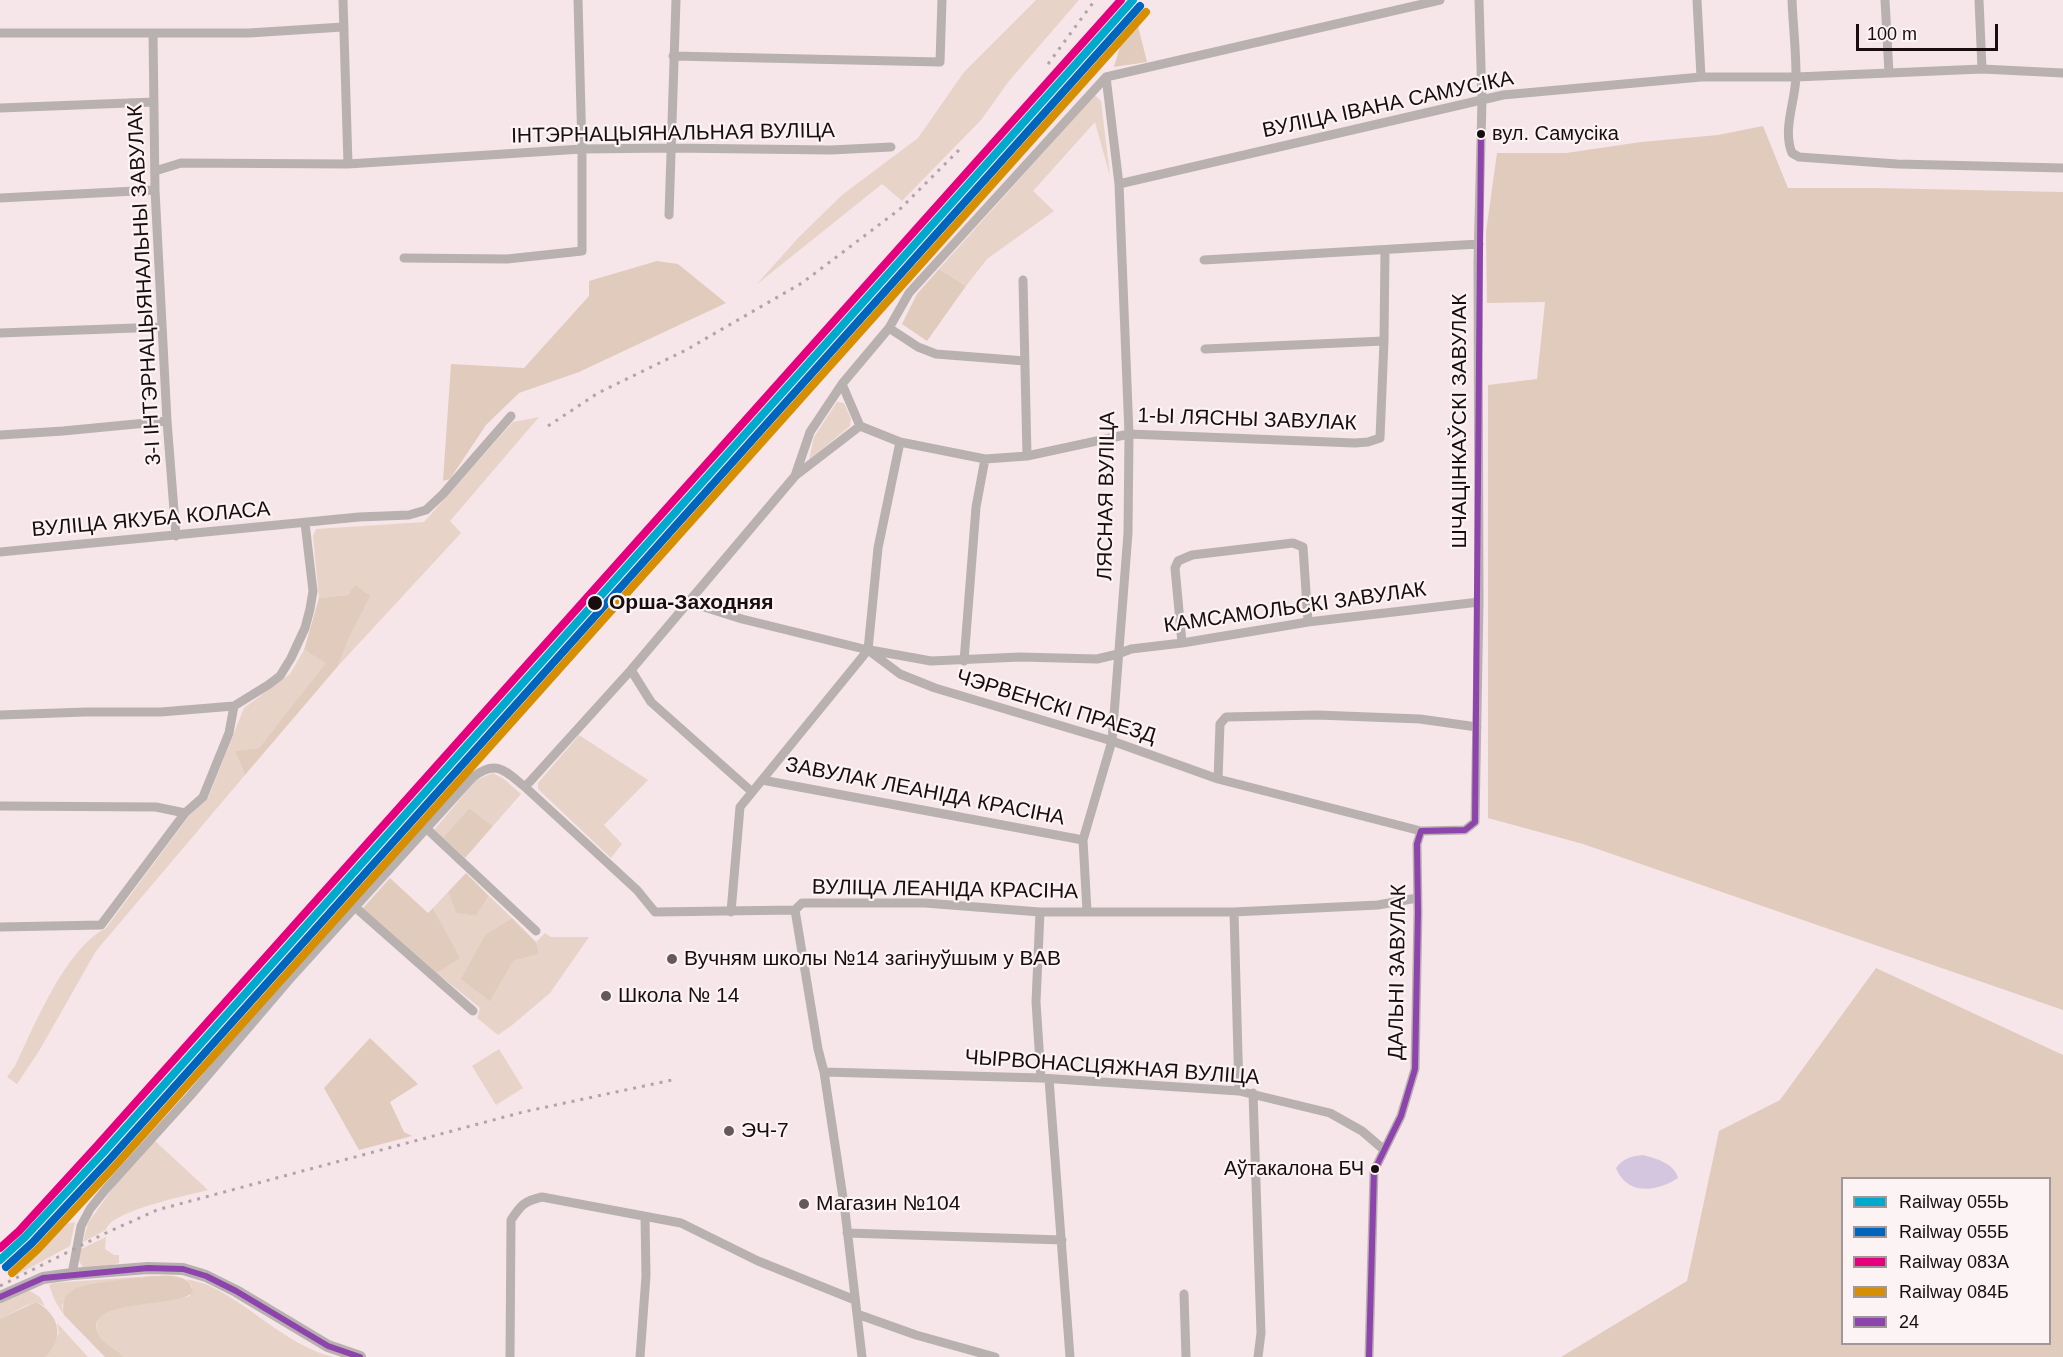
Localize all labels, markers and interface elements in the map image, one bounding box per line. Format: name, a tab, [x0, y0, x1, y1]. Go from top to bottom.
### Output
scale bar	[1859, 12, 2002, 50]
text: 100 m	[1867, 24, 1917, 44]
street label: ВУЛІЦА ІВАНА САМУСІКА	[1260, 66, 1516, 144]
street label: 3-І ІНТЭРНАЦЫЯНАЛЬНЫ ЗАВУЛАК	[123, 104, 167, 466]
street label: ІНТЭРНАЦЫЯНАЛЬНАЯ ВУЛІЦА	[511, 119, 835, 149]
place label: вул. Самусіка	[1492, 122, 1619, 146]
marker: вул. Самусіка	[1475, 128, 1487, 140]
street label: ШЧАЦІНКАЎСКІ ЗАВУЛАК	[1447, 293, 1473, 549]
street label: 1-Ы ЛЯСНЫ ЗАВУЛАК	[1137, 404, 1357, 436]
street label: ЛЯСНАЯ ВУЛІЦА	[1093, 411, 1121, 581]
street label: ВУЛІЦА ЯКУБА КОЛАСА	[31, 497, 271, 543]
street label: КАМСАМОЛЬСКІ ЗАВУЛАК	[1162, 577, 1428, 639]
place label: Орша-Заходняя	[609, 590, 773, 616]
marker: Орша-Заходняя	[586, 594, 604, 612]
street label: ЧЭРВЕНСКІ ПРАЕЗД	[953, 665, 1159, 749]
street label: ЗАВУЛАК ЛЕАНІДА КРАСІНА	[783, 753, 1067, 831]
street label: ВУЛІЦА ЛЕАНІДА КРАСІНА	[812, 875, 1078, 905]
street label: ДАЛЬНІ ЗАВУЛАК	[1384, 884, 1412, 1060]
place label: Вучням школы №14 загінуўшым у ВАВ	[684, 946, 1061, 972]
marker: Вучням школы №14 загінуўшым у ВАВ	[665, 952, 679, 966]
place label: Школа № 14	[618, 983, 739, 1009]
marker: Школа № 14	[599, 989, 613, 1003]
street label: ЧЫРВОНАСЦЯЖНАЯ ВУЛІЦА	[964, 1045, 1260, 1091]
place label: ЭЧ-7	[741, 1118, 789, 1144]
marker: ЭЧ-7	[722, 1124, 736, 1138]
place label: Аўтакалона БЧ	[1224, 1157, 1364, 1181]
marker: Аўтакалона БЧ	[1369, 1163, 1381, 1175]
legend	[1841, 1177, 2051, 1345]
place label: Магазин №104	[816, 1191, 960, 1217]
text: Railway 055Ь	[1899, 1192, 2009, 1212]
marker: Магазин №104	[797, 1197, 811, 1211]
text: Railway 055Б	[1899, 1222, 2009, 1242]
text: Railway 083А	[1899, 1252, 2009, 1272]
text: Railway 084Б	[1899, 1282, 2009, 1302]
text: 24	[1899, 1312, 1919, 1332]

